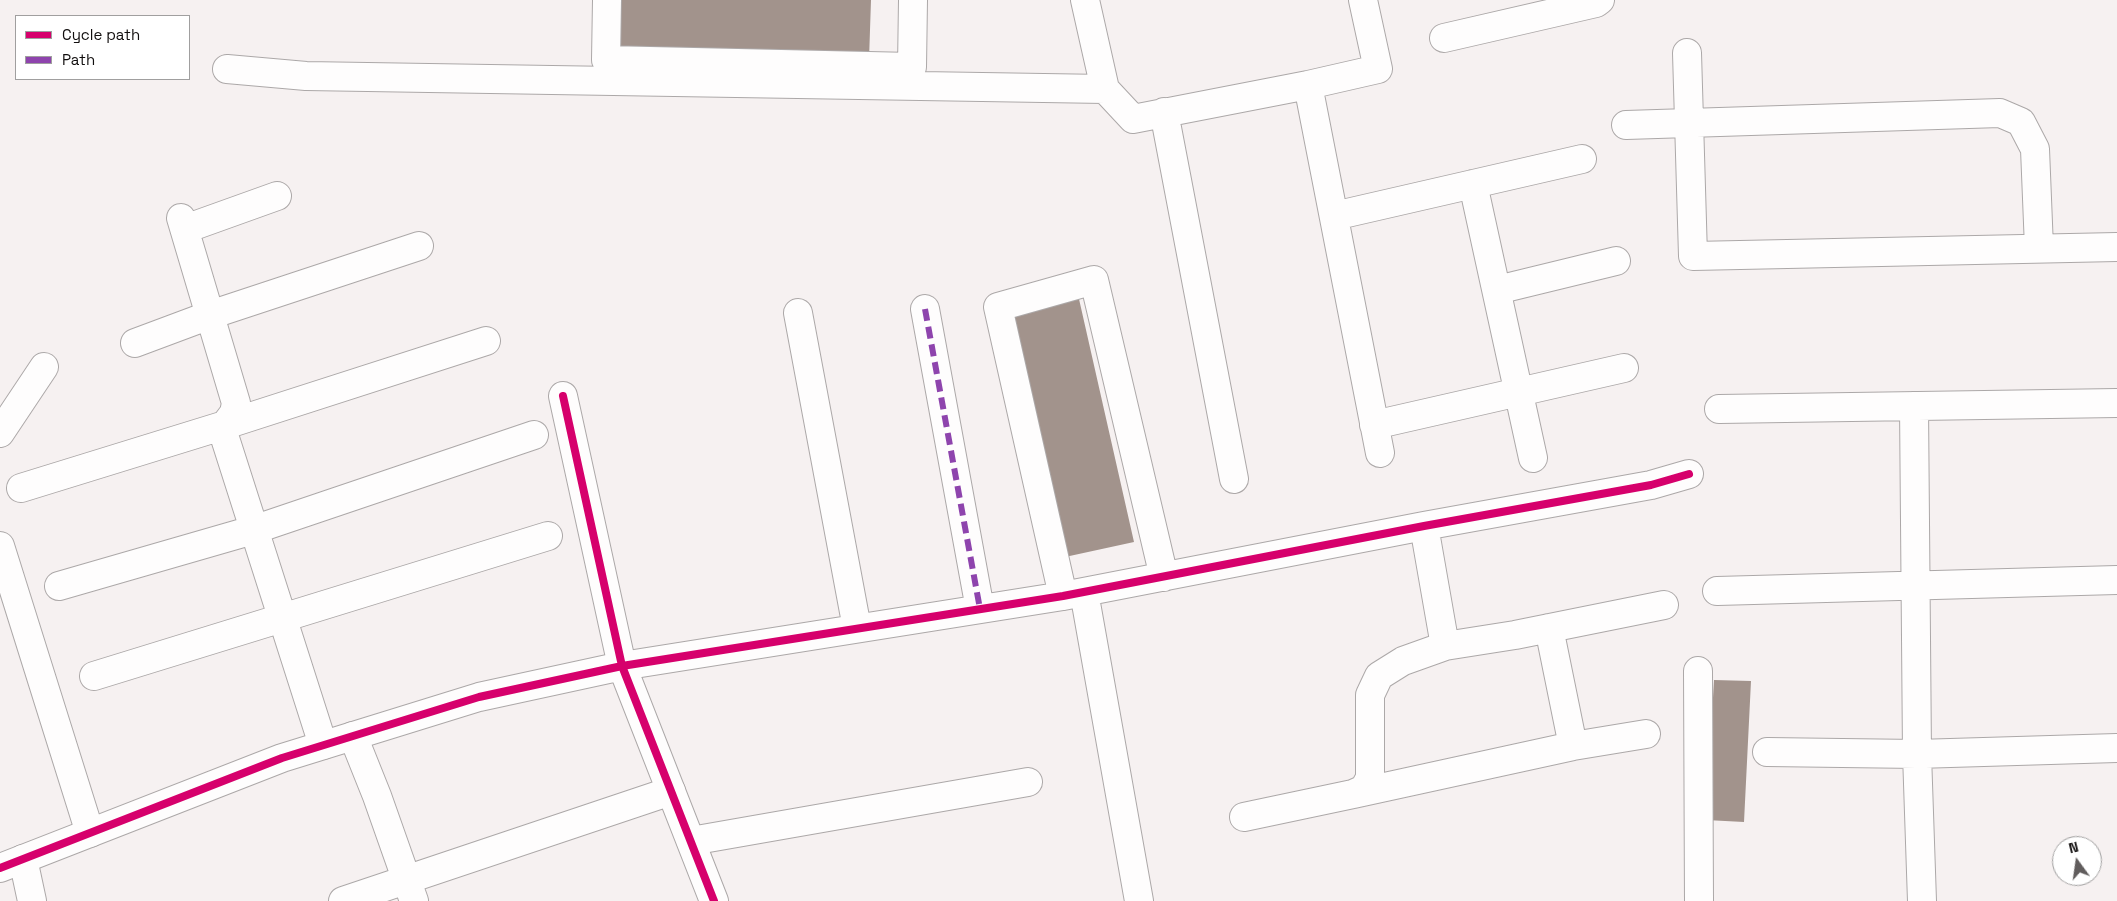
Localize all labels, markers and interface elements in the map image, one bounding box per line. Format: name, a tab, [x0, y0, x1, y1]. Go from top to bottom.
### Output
legend	[15, 15, 190, 80]
text: Cycle path	[62, 25, 140, 44]
text: Path	[62, 50, 95, 69]
north arrow	[2052, 836, 2102, 886]
text: N	[2067, 838, 2080, 857]

